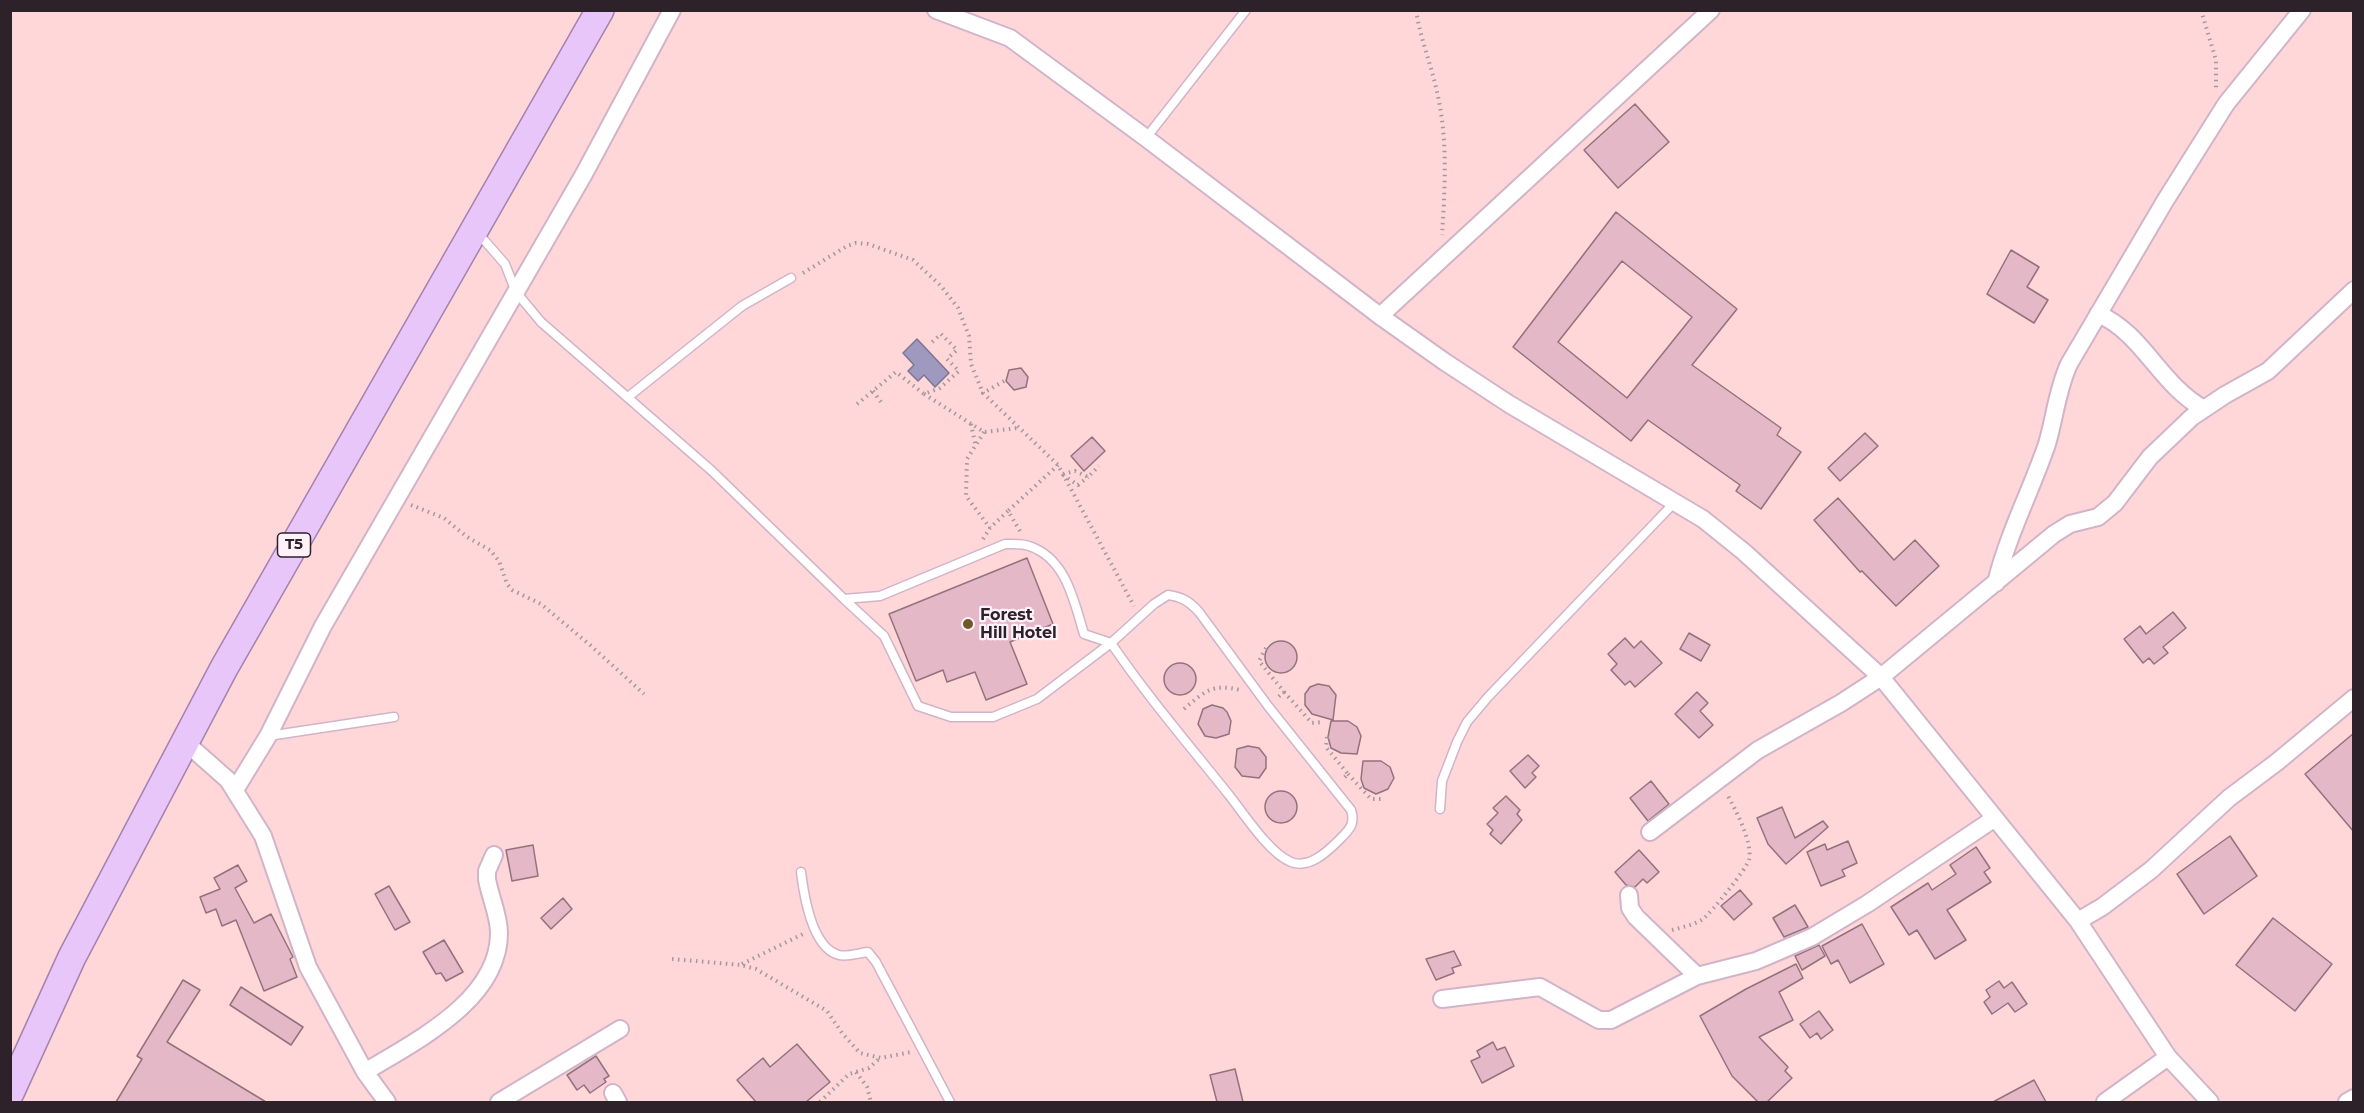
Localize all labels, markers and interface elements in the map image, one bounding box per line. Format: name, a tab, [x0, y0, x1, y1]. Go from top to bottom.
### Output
road number: T5	[278, 533, 310, 557]
place label: Forest Hill Hotel	[980, 605, 1057, 643]
marker: Forest Hill Hotel	[961, 617, 975, 631]

